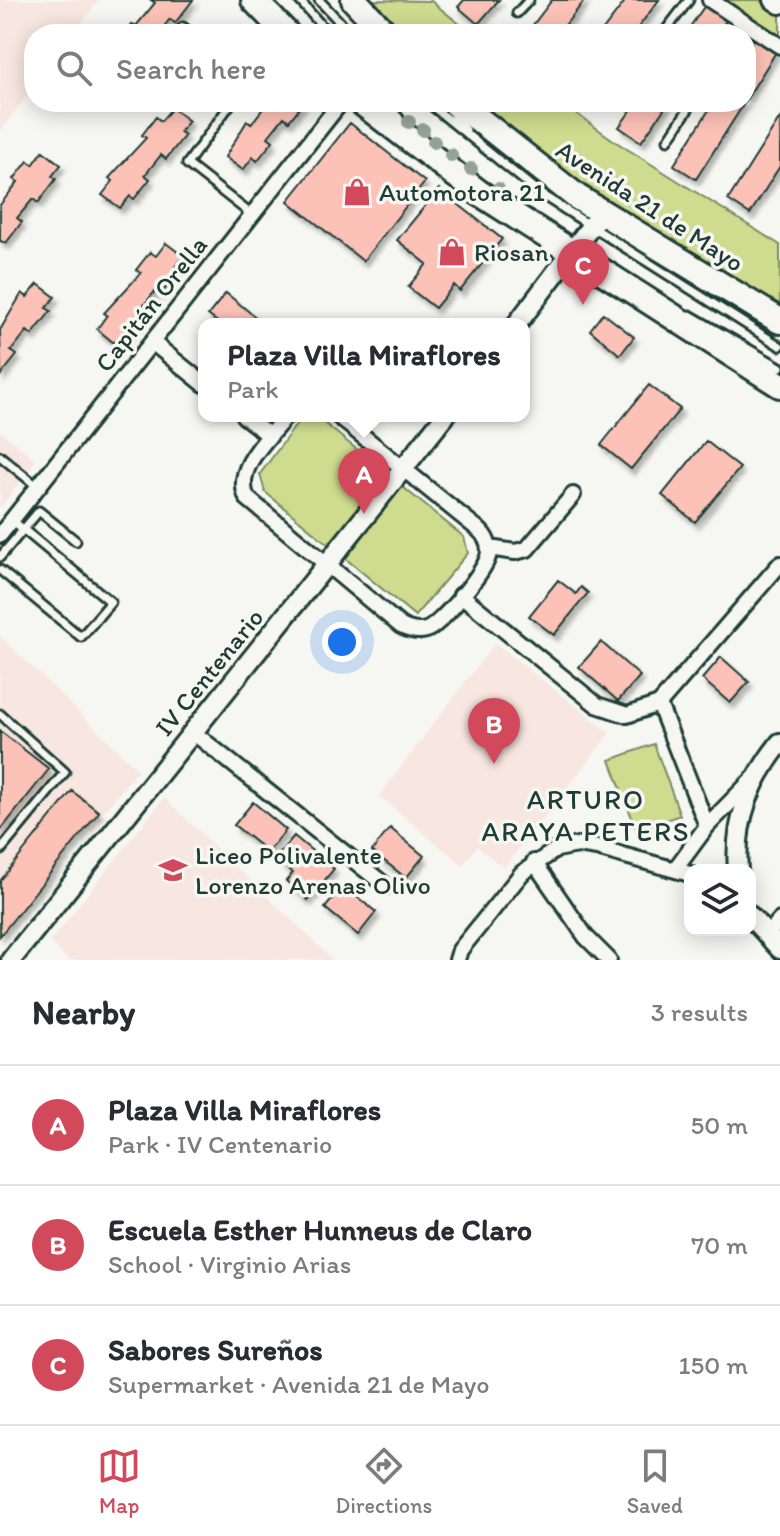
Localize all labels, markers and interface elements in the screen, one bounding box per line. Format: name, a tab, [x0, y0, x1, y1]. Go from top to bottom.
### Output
search box	[24, 24, 756, 112]
icon: search	[52, 46, 96, 90]
text: Search here	[116, 50, 266, 87]
street label: Avenida 21 de Mayo	[550, 133, 750, 279]
place label: Automotora 21	[379, 176, 545, 208]
shop icon: Automotora 21	[342, 177, 372, 207]
street label: Capitán Orella	[88, 230, 214, 378]
place label: Riosan	[474, 236, 549, 268]
shop icon: Riosan	[437, 237, 467, 267]
pin: C	[557, 239, 609, 305]
popup	[198, 318, 530, 422]
text: Plaza Villa Miraflores	[227, 336, 501, 373]
text: Park	[227, 373, 279, 405]
pin: A	[338, 448, 390, 514]
street label: IV Centenario	[148, 602, 270, 742]
your location	[322, 622, 362, 662]
pin: B	[468, 698, 520, 764]
district label: ARTURO ARAYA PETERS	[481, 782, 691, 848]
place label: Liceo Polivalente Lorenzo Arenas Olivo	[195, 839, 431, 901]
school or university icon: Liceo Polivalente Lorenzo Arenas Olivo	[158, 855, 188, 885]
map controls	[684, 864, 756, 936]
button: layers	[684, 864, 756, 936]
text: Nearby	[32, 992, 135, 1033]
text: 3 results	[651, 996, 748, 1028]
text: Plaza Villa Miraflores	[108, 1091, 381, 1128]
text: A	[50, 1109, 66, 1141]
text: 50 m	[691, 1109, 748, 1141]
text: Park · IV Centenario	[108, 1128, 332, 1160]
text: Escuela Esther Hunneus de Claro	[108, 1211, 532, 1248]
text: B	[50, 1229, 66, 1261]
text: 70 m	[691, 1229, 748, 1261]
text: School · Virginio Arias	[108, 1248, 351, 1280]
text: Sabores Sureños	[108, 1331, 323, 1368]
text: C	[50, 1349, 66, 1381]
text: 150 m	[679, 1349, 748, 1381]
text: Supermarket · Avenida 21 de Mayo	[108, 1368, 489, 1400]
tab: Map	[97, 1444, 141, 1519]
tab: Directions	[336, 1444, 432, 1519]
tab: Saved	[627, 1444, 683, 1519]

